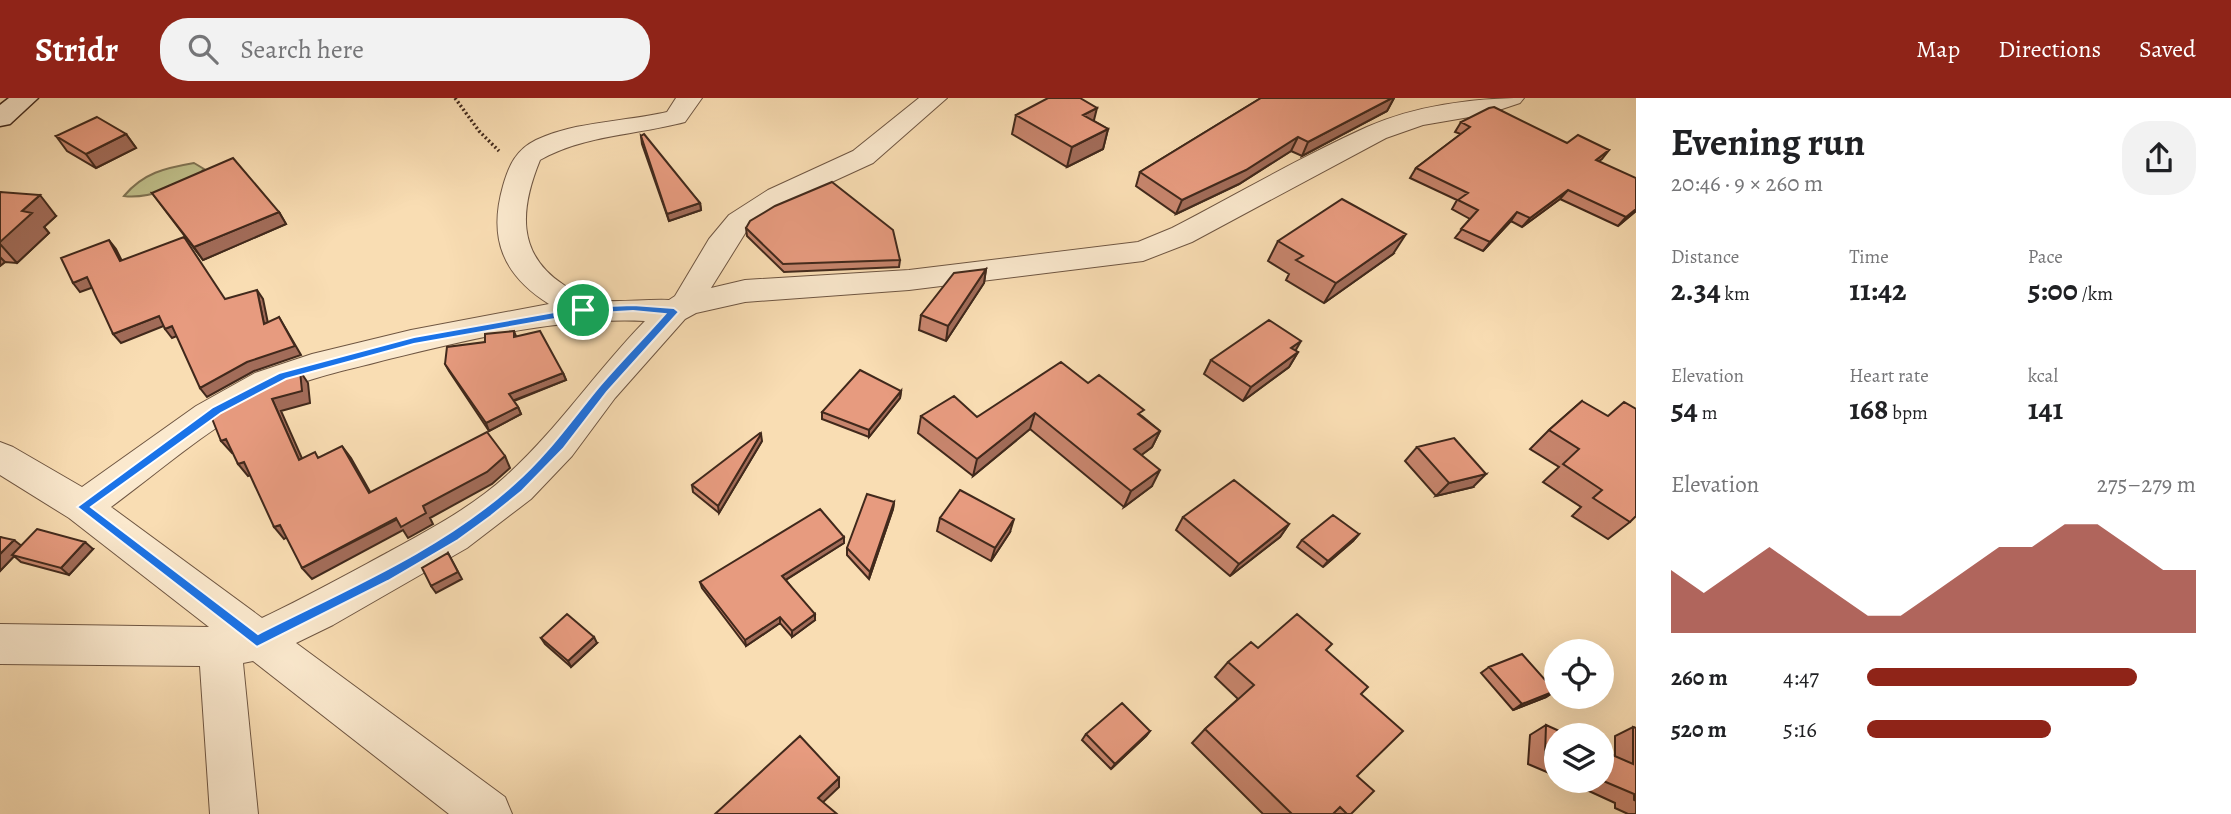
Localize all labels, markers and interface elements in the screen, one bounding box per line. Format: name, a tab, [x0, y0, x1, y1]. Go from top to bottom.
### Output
search box	[160, 18, 650, 81]
text: Stridr	[35, 27, 118, 72]
icon: search	[184, 30, 222, 68]
text: Search here	[240, 32, 364, 67]
text: Map	[1916, 33, 1960, 65]
text: Directions	[1998, 33, 2101, 65]
text: Saved	[2139, 33, 2196, 65]
text: Evening run	[1671, 116, 1865, 168]
button: share	[2122, 121, 2196, 195]
text: 20:46 · 9 × 260 m	[1671, 168, 1823, 199]
text: Distance	[1671, 244, 1739, 270]
text: Time	[1849, 244, 1889, 270]
text: Pace	[2028, 244, 2063, 270]
text: 2.34	[1671, 270, 1721, 310]
text: 11:42	[1849, 270, 1907, 310]
text: 5:00	[2028, 270, 2078, 310]
pin	[553, 280, 613, 340]
text: km	[1721, 281, 1750, 307]
text: /km	[2078, 281, 2113, 307]
icon: arrive	[564, 291, 602, 329]
text: Elevation	[1671, 363, 1744, 389]
text: Heart rate	[1849, 363, 1929, 389]
text: kcal	[2028, 363, 2058, 389]
text: 54	[1671, 389, 1698, 429]
text: 168	[1849, 389, 1888, 429]
text: 141	[2028, 389, 2063, 429]
text: m	[1698, 400, 1718, 426]
text: bpm	[1888, 400, 1928, 426]
text: Elevation	[1671, 469, 1759, 500]
text: 275–279 m	[2097, 469, 2196, 500]
map controls	[1544, 639, 1614, 793]
button: locate	[1544, 639, 1614, 709]
text: 260 m	[1671, 662, 1728, 693]
text: 4:47	[1783, 662, 1819, 693]
text: 520 m	[1671, 714, 1727, 745]
text: 5:16	[1783, 714, 1817, 745]
button: layers	[1544, 723, 1614, 793]

